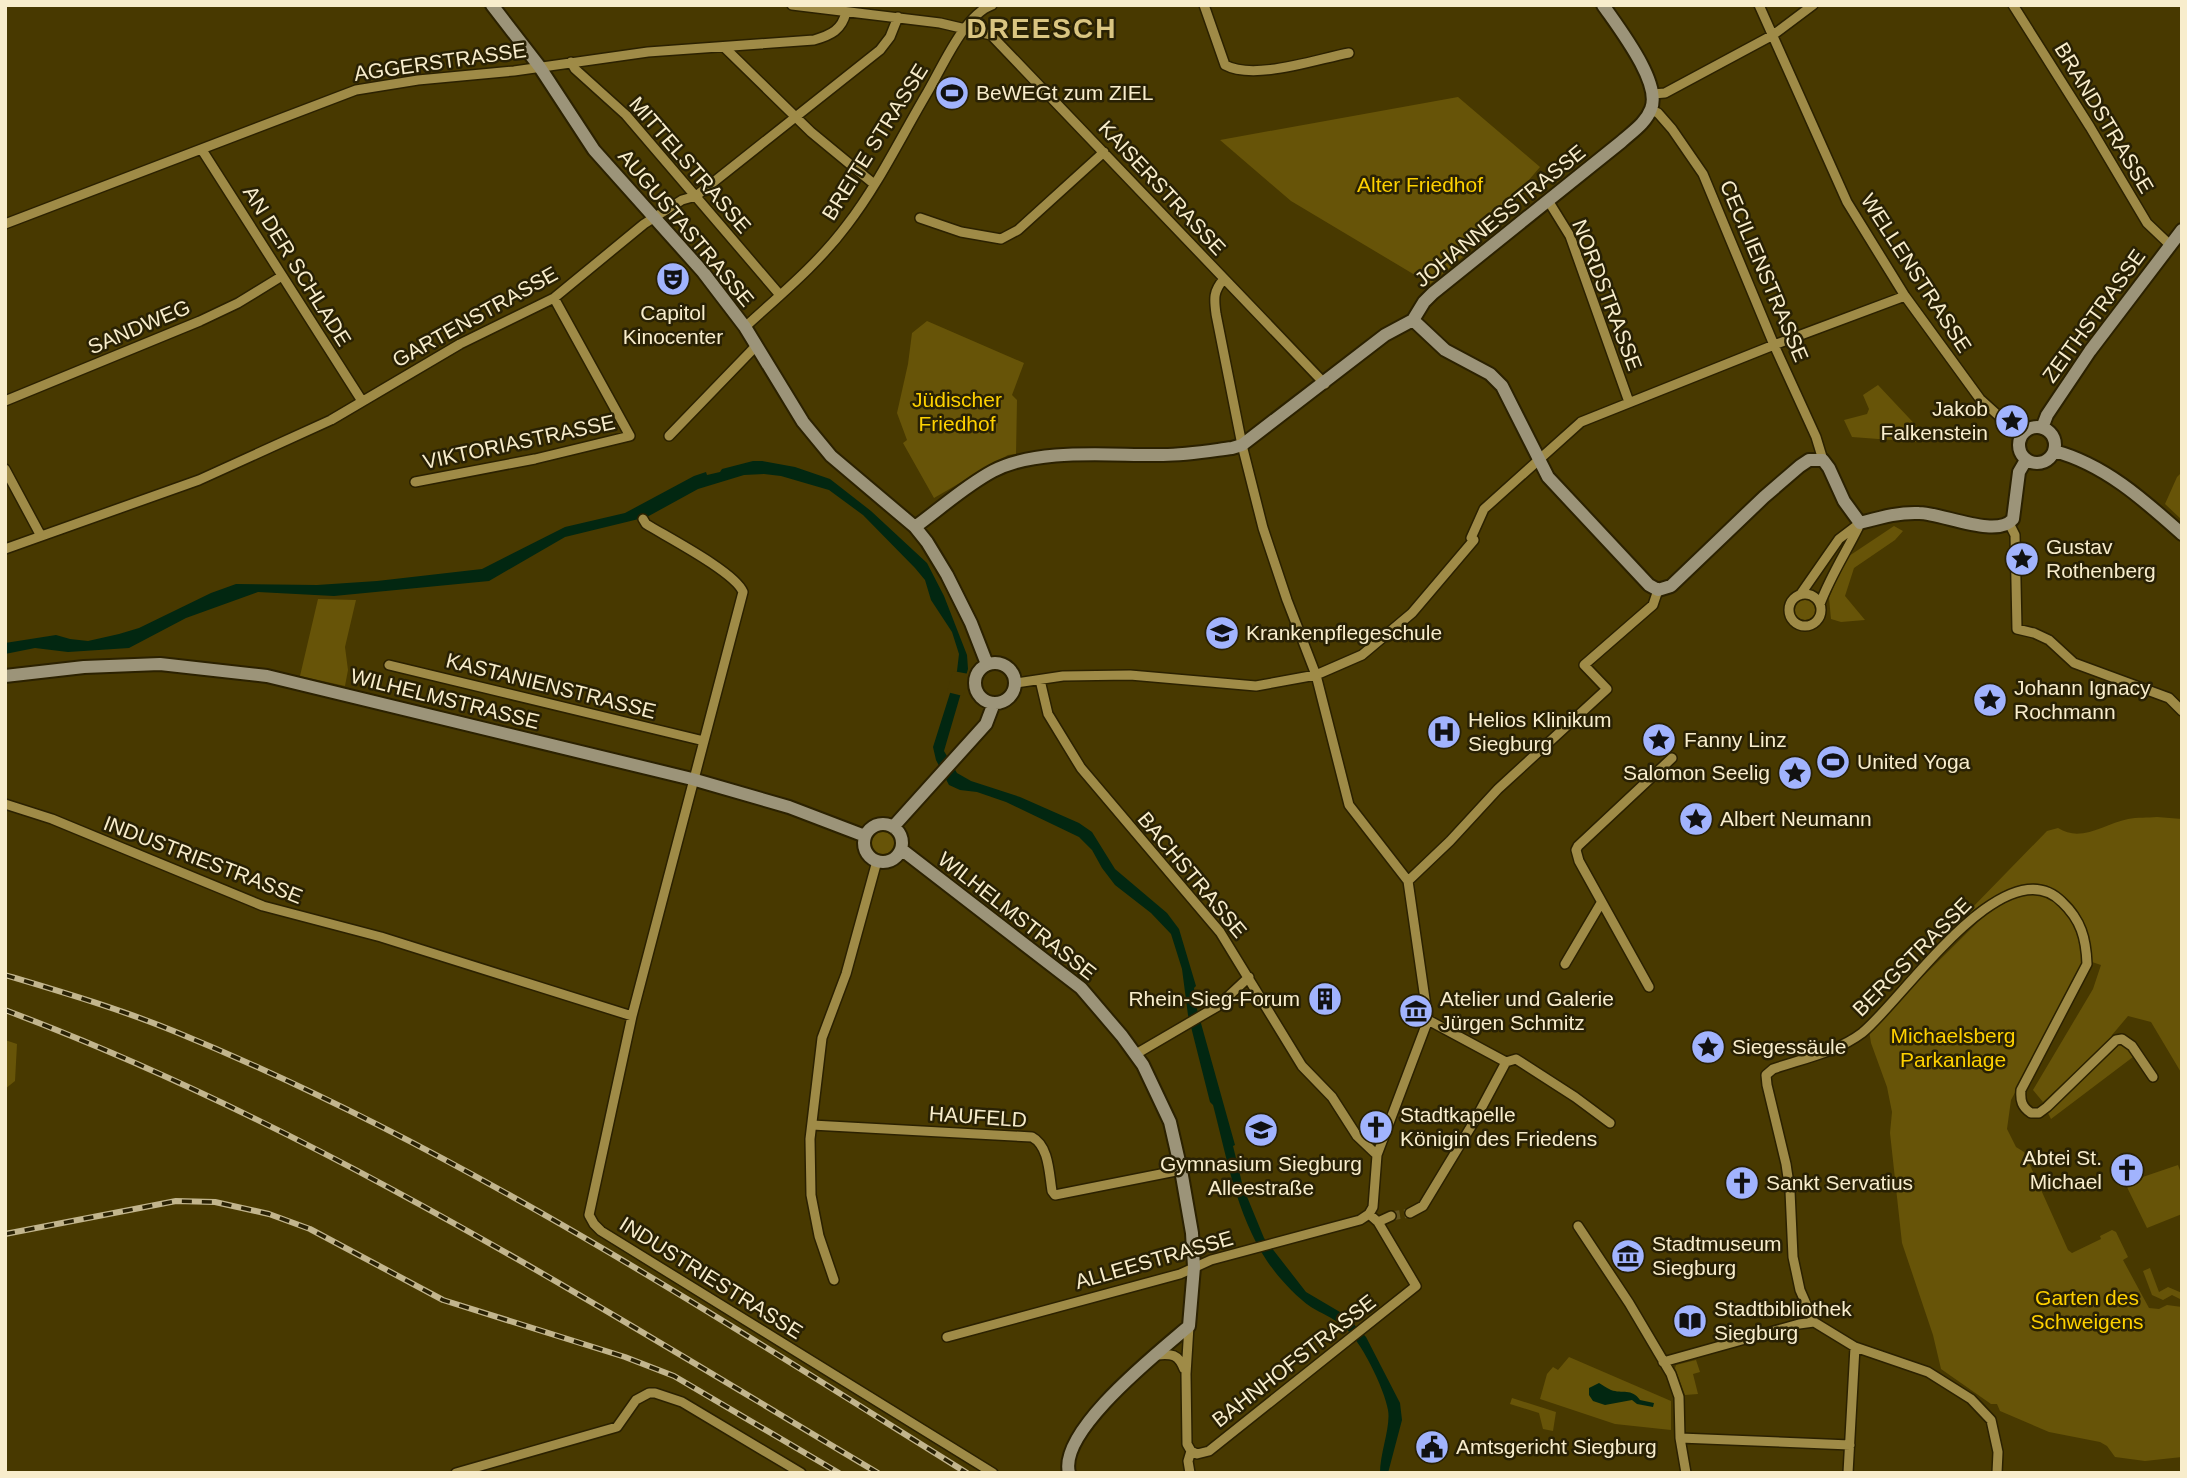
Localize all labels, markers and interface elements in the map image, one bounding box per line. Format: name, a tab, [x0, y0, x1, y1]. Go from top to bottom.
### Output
district label: DREESCH	[967, 13, 1117, 44]
street label: AGGERSTRASSE	[352, 38, 528, 85]
street label: BRANDSTRASSE	[2050, 38, 2158, 197]
street label: BREITE STRASSE	[817, 59, 932, 224]
sports icon: BeWEGt zum ZIEL	[933, 74, 971, 112]
place label: BeWEGt zum ZIEL	[976, 81, 1153, 104]
street label: MITTELSTRASSE	[625, 92, 756, 237]
street label: KAISERSTRASSE	[1094, 116, 1230, 260]
street label: JOHANNESSTRASSE	[1410, 140, 1589, 291]
street label: AUGUSTASTRASSE	[614, 144, 759, 311]
park label: Alter Friedhof	[1357, 173, 1483, 196]
street label: CECILIENSTRASSE	[1716, 177, 1813, 365]
street label: AN DER SCHLADE	[239, 181, 356, 350]
street label: WELLENSTRASSE	[1857, 189, 1976, 356]
street label: NORDSTRASSE	[1568, 216, 1647, 374]
street label: ZEITHSTRASSE	[2038, 245, 2150, 387]
theatre icon: Capitol Kinocenter	[654, 260, 692, 298]
street label: GARTENSTRASSE	[388, 262, 561, 372]
street label: SANDWEG	[84, 295, 193, 358]
place label: Capitol Kinocenter	[623, 301, 723, 348]
park label: Jüdischer Friedhof	[912, 388, 1002, 435]
place label: Jakob Falkenstein	[1881, 397, 1988, 444]
place icon: Jakob Falkenstein	[1993, 402, 2031, 440]
street label: VIKTORIASTRASSE	[421, 410, 617, 473]
place label: Gustav Rothenberg	[2046, 535, 2156, 582]
place icon: Gustav Rothenberg	[2003, 540, 2041, 578]
school or university icon: Krankenpflegeschule	[1203, 614, 1241, 652]
place label: Krankenpflegeschule	[1246, 621, 1442, 644]
street label: KASTANIENSTRASSE	[444, 648, 658, 723]
street label: WILHELMSTRASSE	[348, 664, 542, 733]
place label: Johann Ignacy Rochmann	[2014, 676, 2151, 723]
place icon: Johann Ignacy Rochmann	[1971, 681, 2009, 719]
place label: Helios Klinikum Siegburg	[1468, 708, 1612, 755]
hospital icon: Helios Klinikum Siegburg	[1425, 713, 1463, 751]
place icon: Fanny Linz	[1640, 721, 1678, 759]
place label: Fanny Linz	[1684, 728, 1787, 751]
sports icon: United Yoga	[1814, 743, 1852, 781]
place label: United Yoga	[1857, 750, 1971, 773]
place icon: Salomon Seelig	[1776, 754, 1814, 792]
place label: Salomon Seelig	[1623, 761, 1770, 784]
place icon: Albert Neumann	[1677, 800, 1715, 838]
street label: BACHSTRASSE	[1133, 807, 1251, 942]
place label: Albert Neumann	[1720, 807, 1872, 830]
street label: INDUSTRIESTRASSE	[100, 811, 306, 908]
street label: WILHELMSTRASSE	[934, 847, 1101, 984]
street label: BERGSTRASSE	[1848, 893, 1975, 1020]
building icon: Rhein-Sieg-Forum	[1306, 980, 1344, 1018]
place label: Rhein-Sieg-Forum	[1128, 987, 1300, 1010]
place label: Atelier und Galerie Jürgen Schmitz	[1440, 987, 1614, 1034]
museum icon: Atelier und Galerie Jürgen Schmitz	[1397, 992, 1435, 1030]
park label: Michaelsberg Parkanlage	[1891, 1024, 2015, 1071]
place icon: Siegessäule	[1689, 1028, 1727, 1066]
place label: Siegessäule	[1732, 1035, 1846, 1058]
street label: HAUFELD	[928, 1102, 1028, 1131]
place label: Stadtkapelle Königin des Friedens	[1400, 1103, 1597, 1150]
church icon: Stadtkapelle Königin des Friedens	[1357, 1108, 1395, 1146]
school or university icon: Gymnasium Siegburg Alleestraße	[1242, 1111, 1280, 1149]
place label: Abtei St. Michael	[2023, 1146, 2102, 1193]
church icon: Abtei St. Michael	[2108, 1151, 2146, 1189]
place label: Gymnasium Siegburg Alleestraße	[1160, 1152, 1362, 1199]
church icon: Sankt Servatius	[1723, 1164, 1761, 1202]
place label: Sankt Servatius	[1766, 1171, 1913, 1194]
street label: INDUSTRIESTRASSE	[616, 1212, 807, 1343]
street label: ALLEESTRASSE	[1072, 1226, 1236, 1293]
place label: Stadtmuseum Siegburg	[1652, 1232, 1782, 1279]
museum icon: Stadtmuseum Siegburg	[1609, 1237, 1647, 1275]
park label: Garten des Schweigens	[2030, 1286, 2144, 1333]
street label: BAHNHOFSTRASSE	[1208, 1290, 1380, 1431]
place label: Stadtbibliothek Siegburg	[1714, 1297, 1852, 1344]
library icon: Stadtbibliothek Siegburg	[1671, 1302, 1709, 1340]
public building icon: Amtsgericht Siegburg	[1413, 1428, 1451, 1466]
place label: Amtsgericht Siegburg	[1456, 1435, 1657, 1458]

